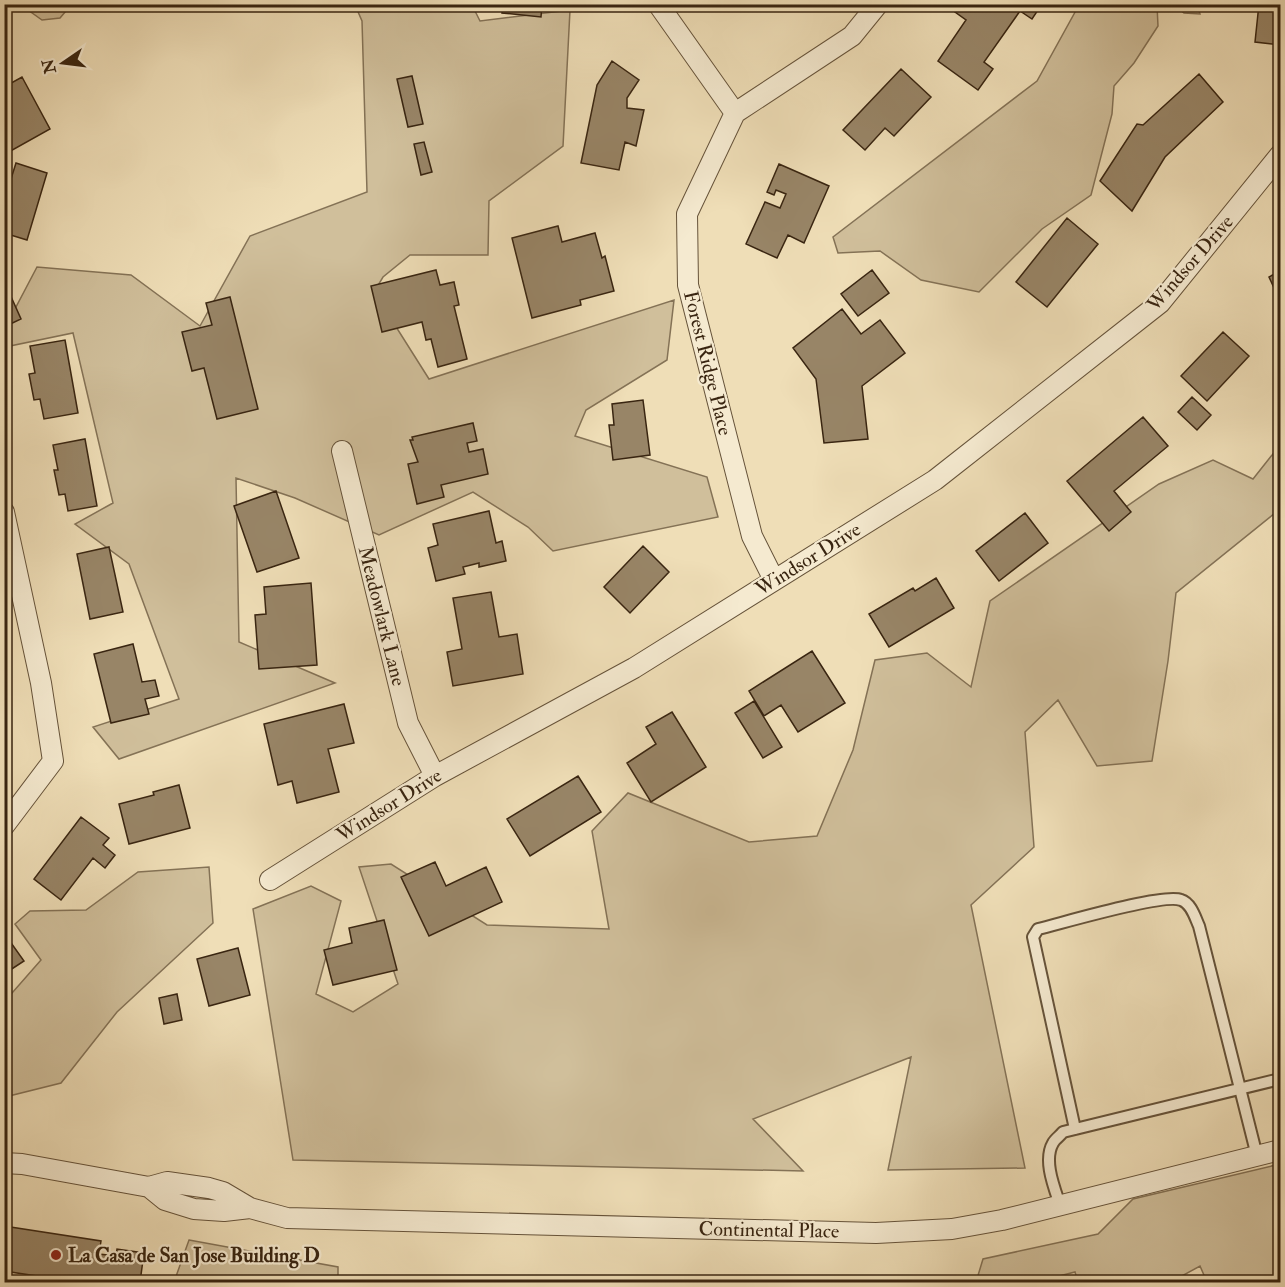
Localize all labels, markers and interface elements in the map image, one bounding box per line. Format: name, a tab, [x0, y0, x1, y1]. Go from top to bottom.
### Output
north arrow	[33, 33, 93, 93]
text: N	[38, 56, 61, 77]
street label: Windsor Drive	[1141, 210, 1239, 317]
street label: Forest Ridge Place	[678, 288, 738, 438]
street label: Windsor Drive	[750, 517, 865, 602]
street label: Meadowlark Lane	[353, 544, 411, 688]
street label: Windsor Drive	[331, 763, 446, 848]
street label: Continental Place	[698, 1216, 840, 1244]
place label: La Casa de San Jose Building D	[68, 1243, 320, 1269]
marker: La Casa de San Jose Building D	[49, 1248, 63, 1262]

